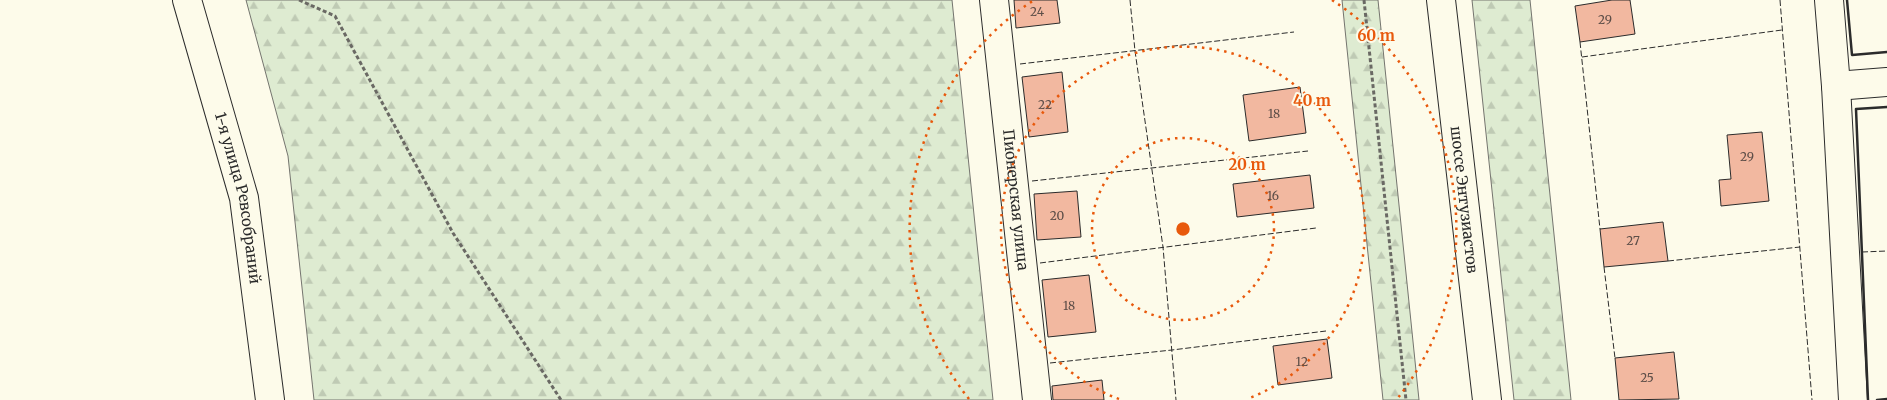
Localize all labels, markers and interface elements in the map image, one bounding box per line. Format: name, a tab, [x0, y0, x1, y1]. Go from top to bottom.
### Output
house number: 24	[1030, 4, 1045, 19]
house number: 29	[1598, 12, 1612, 27]
text: 60 m	[1357, 26, 1395, 45]
text: 40 m	[1293, 91, 1331, 110]
house number: 22	[1038, 97, 1052, 112]
house number: 18	[1268, 106, 1280, 121]
street label: 1-я улица Ревсобраний	[211, 110, 265, 285]
street label: шоссе Энтузиастов	[1447, 125, 1482, 274]
street label: Пионерская улица	[999, 128, 1033, 271]
house number: 29	[1740, 149, 1754, 164]
text: 20 m	[1228, 155, 1266, 174]
house number: 16	[1267, 188, 1279, 203]
house number: 20	[1050, 208, 1065, 223]
centre of rings	[1174, 220, 1192, 238]
house number: 27	[1626, 233, 1640, 248]
house number: 18	[1063, 298, 1075, 313]
house number: 12	[1296, 354, 1308, 369]
house number: 25	[1640, 370, 1654, 385]

